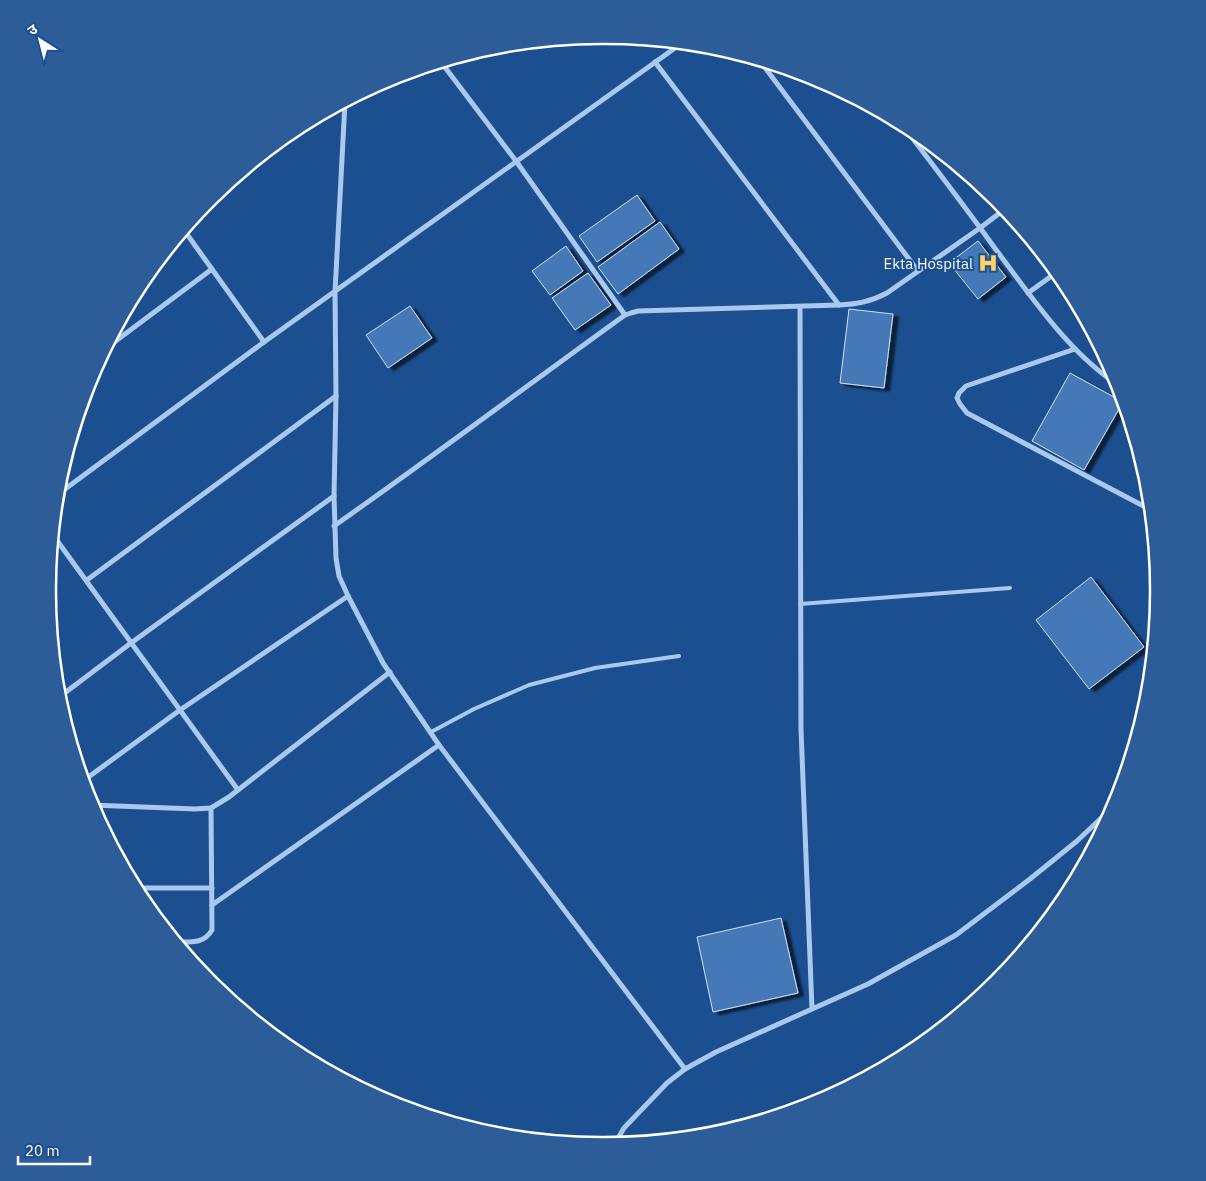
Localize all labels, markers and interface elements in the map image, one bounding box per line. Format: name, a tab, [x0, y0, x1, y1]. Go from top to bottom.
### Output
north arrow	[15, 15, 65, 65]
text: उ	[24, 19, 42, 39]
hospital icon: Ekta Hospital	[977, 252, 999, 274]
place label: Ekta Hospital	[884, 254, 973, 273]
scale bar	[18, 1134, 90, 1166]
text: 20 m	[25, 1141, 60, 1160]

